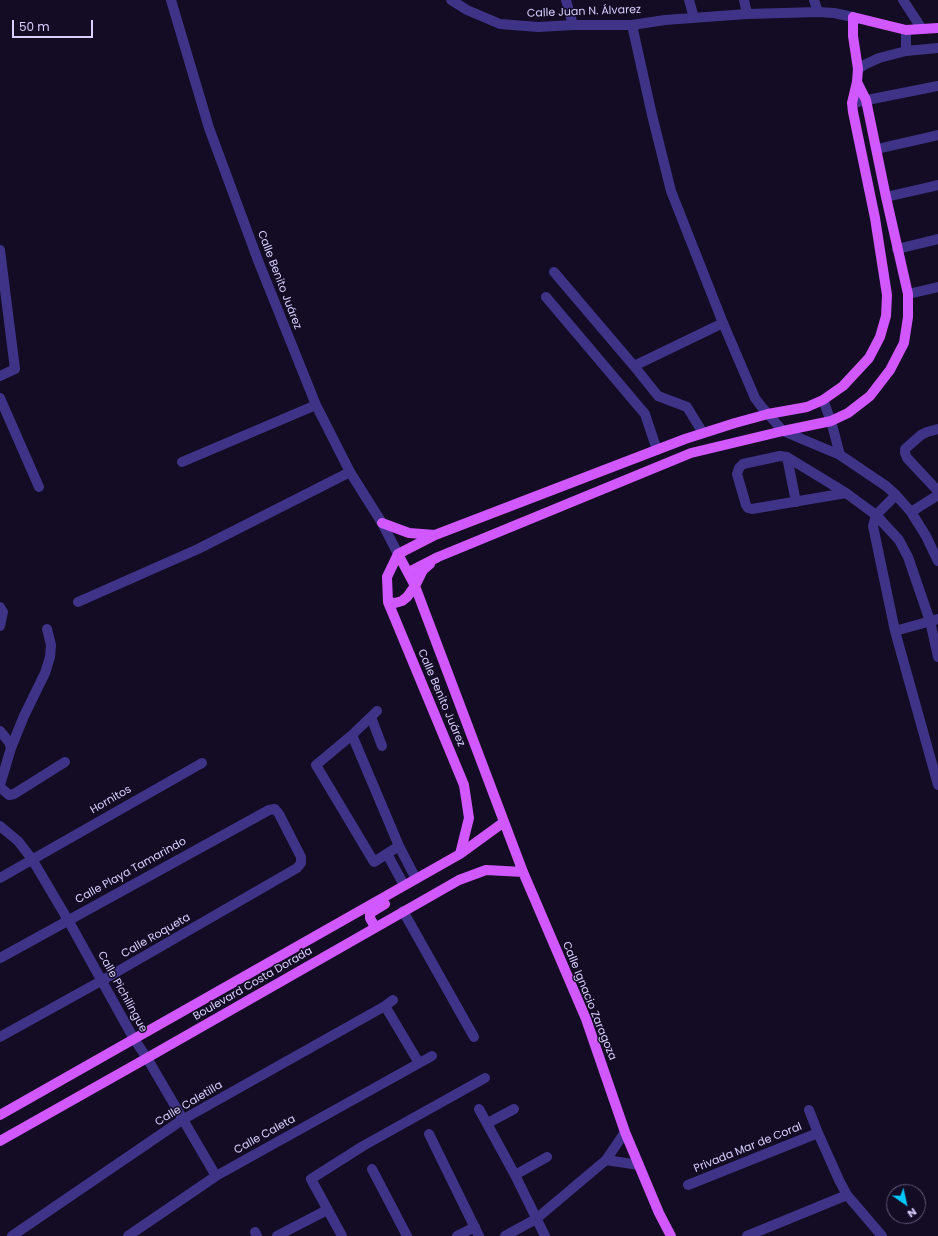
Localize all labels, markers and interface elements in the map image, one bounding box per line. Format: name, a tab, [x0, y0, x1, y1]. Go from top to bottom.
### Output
street label: Calle Juan N. Álvarez	[527, 3, 641, 21]
scale bar	[14, 12, 95, 38]
text: 50 m	[19, 18, 50, 35]
street label: Calle Benito Juárez	[254, 229, 304, 331]
street label: Calle Benito Juárez	[414, 647, 468, 749]
street label: Hornitos	[88, 783, 134, 817]
street label: Calle Playa Tamarindo	[73, 835, 189, 907]
street label: Calle Roqueta	[119, 911, 193, 961]
street label: Calle Ignacio Zaragoza	[559, 940, 619, 1062]
street label: Boulevard Costa Dorada	[191, 944, 315, 1024]
street label: Calle Pichilingue	[94, 949, 150, 1035]
street label: Calle Caletilla	[153, 1079, 225, 1129]
street label: Calle Caleta	[232, 1113, 298, 1157]
street label: Privada Mar de Coral	[692, 1120, 804, 1176]
north arrow	[886, 1184, 926, 1224]
text: N	[904, 1204, 920, 1222]

